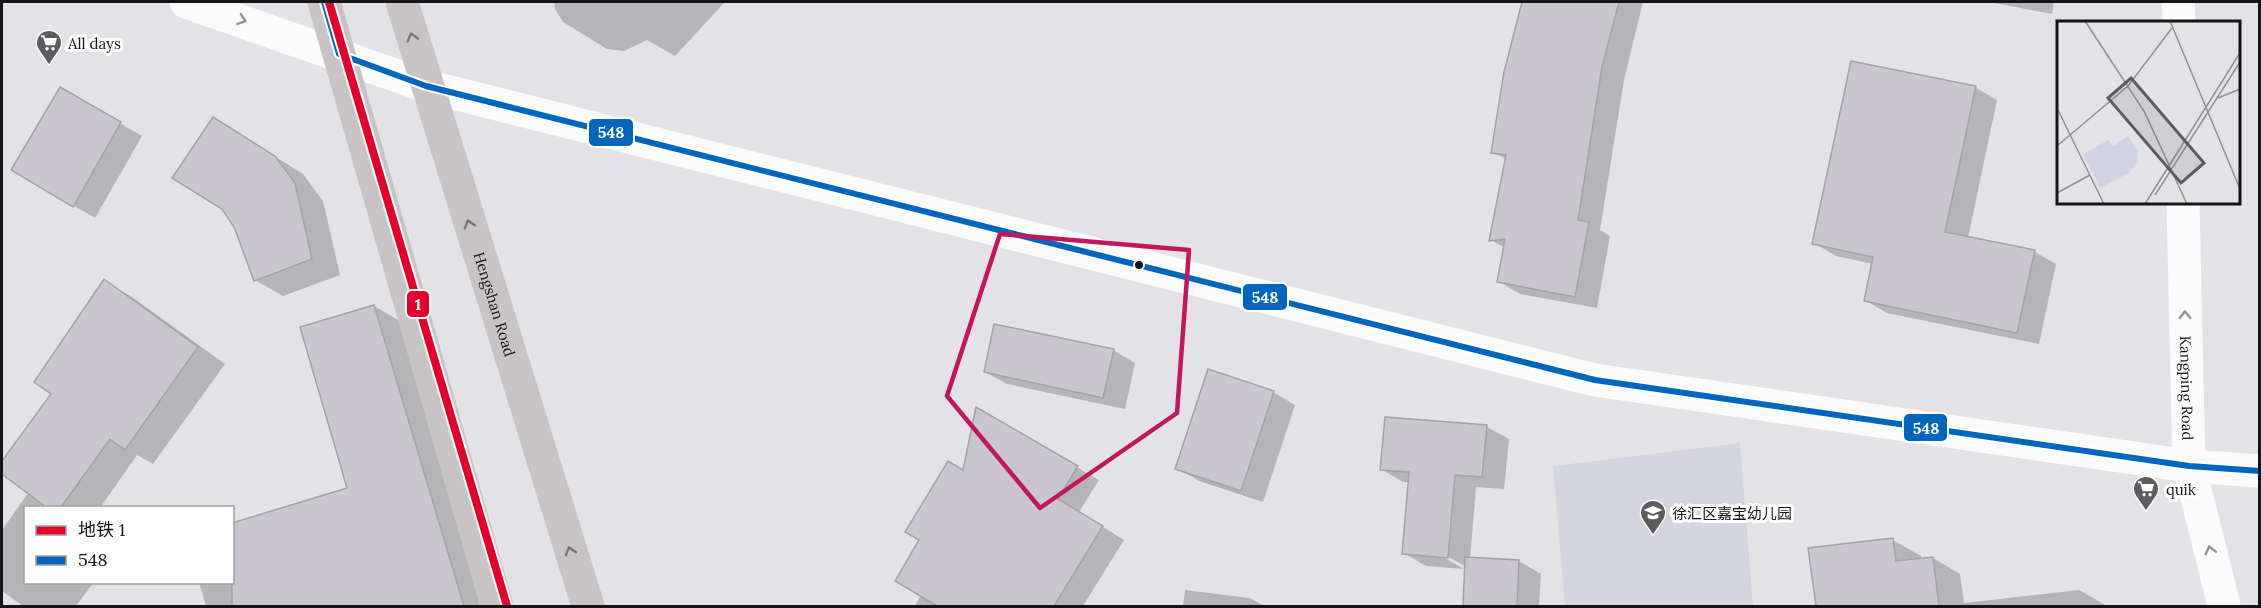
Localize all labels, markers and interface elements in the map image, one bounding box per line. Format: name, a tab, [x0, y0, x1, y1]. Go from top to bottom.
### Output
one-way arrow	[236, 13, 247, 26]
inset map	[2057, 21, 2240, 204]
supermarket icon: All days	[34, 28, 64, 66]
one-way arrow	[407, 33, 419, 43]
place label: All days	[67, 34, 121, 53]
line badge: 548	[588, 118, 634, 147]
text: 548	[598, 122, 624, 142]
one-way arrow	[464, 219, 476, 230]
street label: Hengshan Road	[470, 249, 520, 359]
unlabelled marker	[1133, 259, 1145, 271]
line badge: 548	[1242, 283, 1288, 311]
text: 548	[1252, 287, 1278, 307]
line badge: 1	[406, 290, 430, 318]
text: 1	[415, 294, 421, 314]
one-way arrow	[2179, 311, 2192, 320]
street label: Kangping Road	[2177, 335, 2198, 441]
line badge: 548	[1903, 413, 1948, 442]
text: 548	[1913, 418, 1939, 438]
supermarket icon: quik	[2131, 474, 2161, 512]
place label: quik	[2166, 480, 2196, 499]
school or university icon: 徐汇区嘉宝幼儿园	[1638, 498, 1668, 536]
place label: 徐汇区嘉宝幼儿园	[1672, 504, 1792, 523]
legend	[24, 506, 234, 584]
text: 地铁 1	[78, 518, 125, 541]
one-way arrow	[2204, 545, 2217, 555]
one-way arrow	[565, 546, 578, 557]
text: 548	[78, 548, 108, 571]

